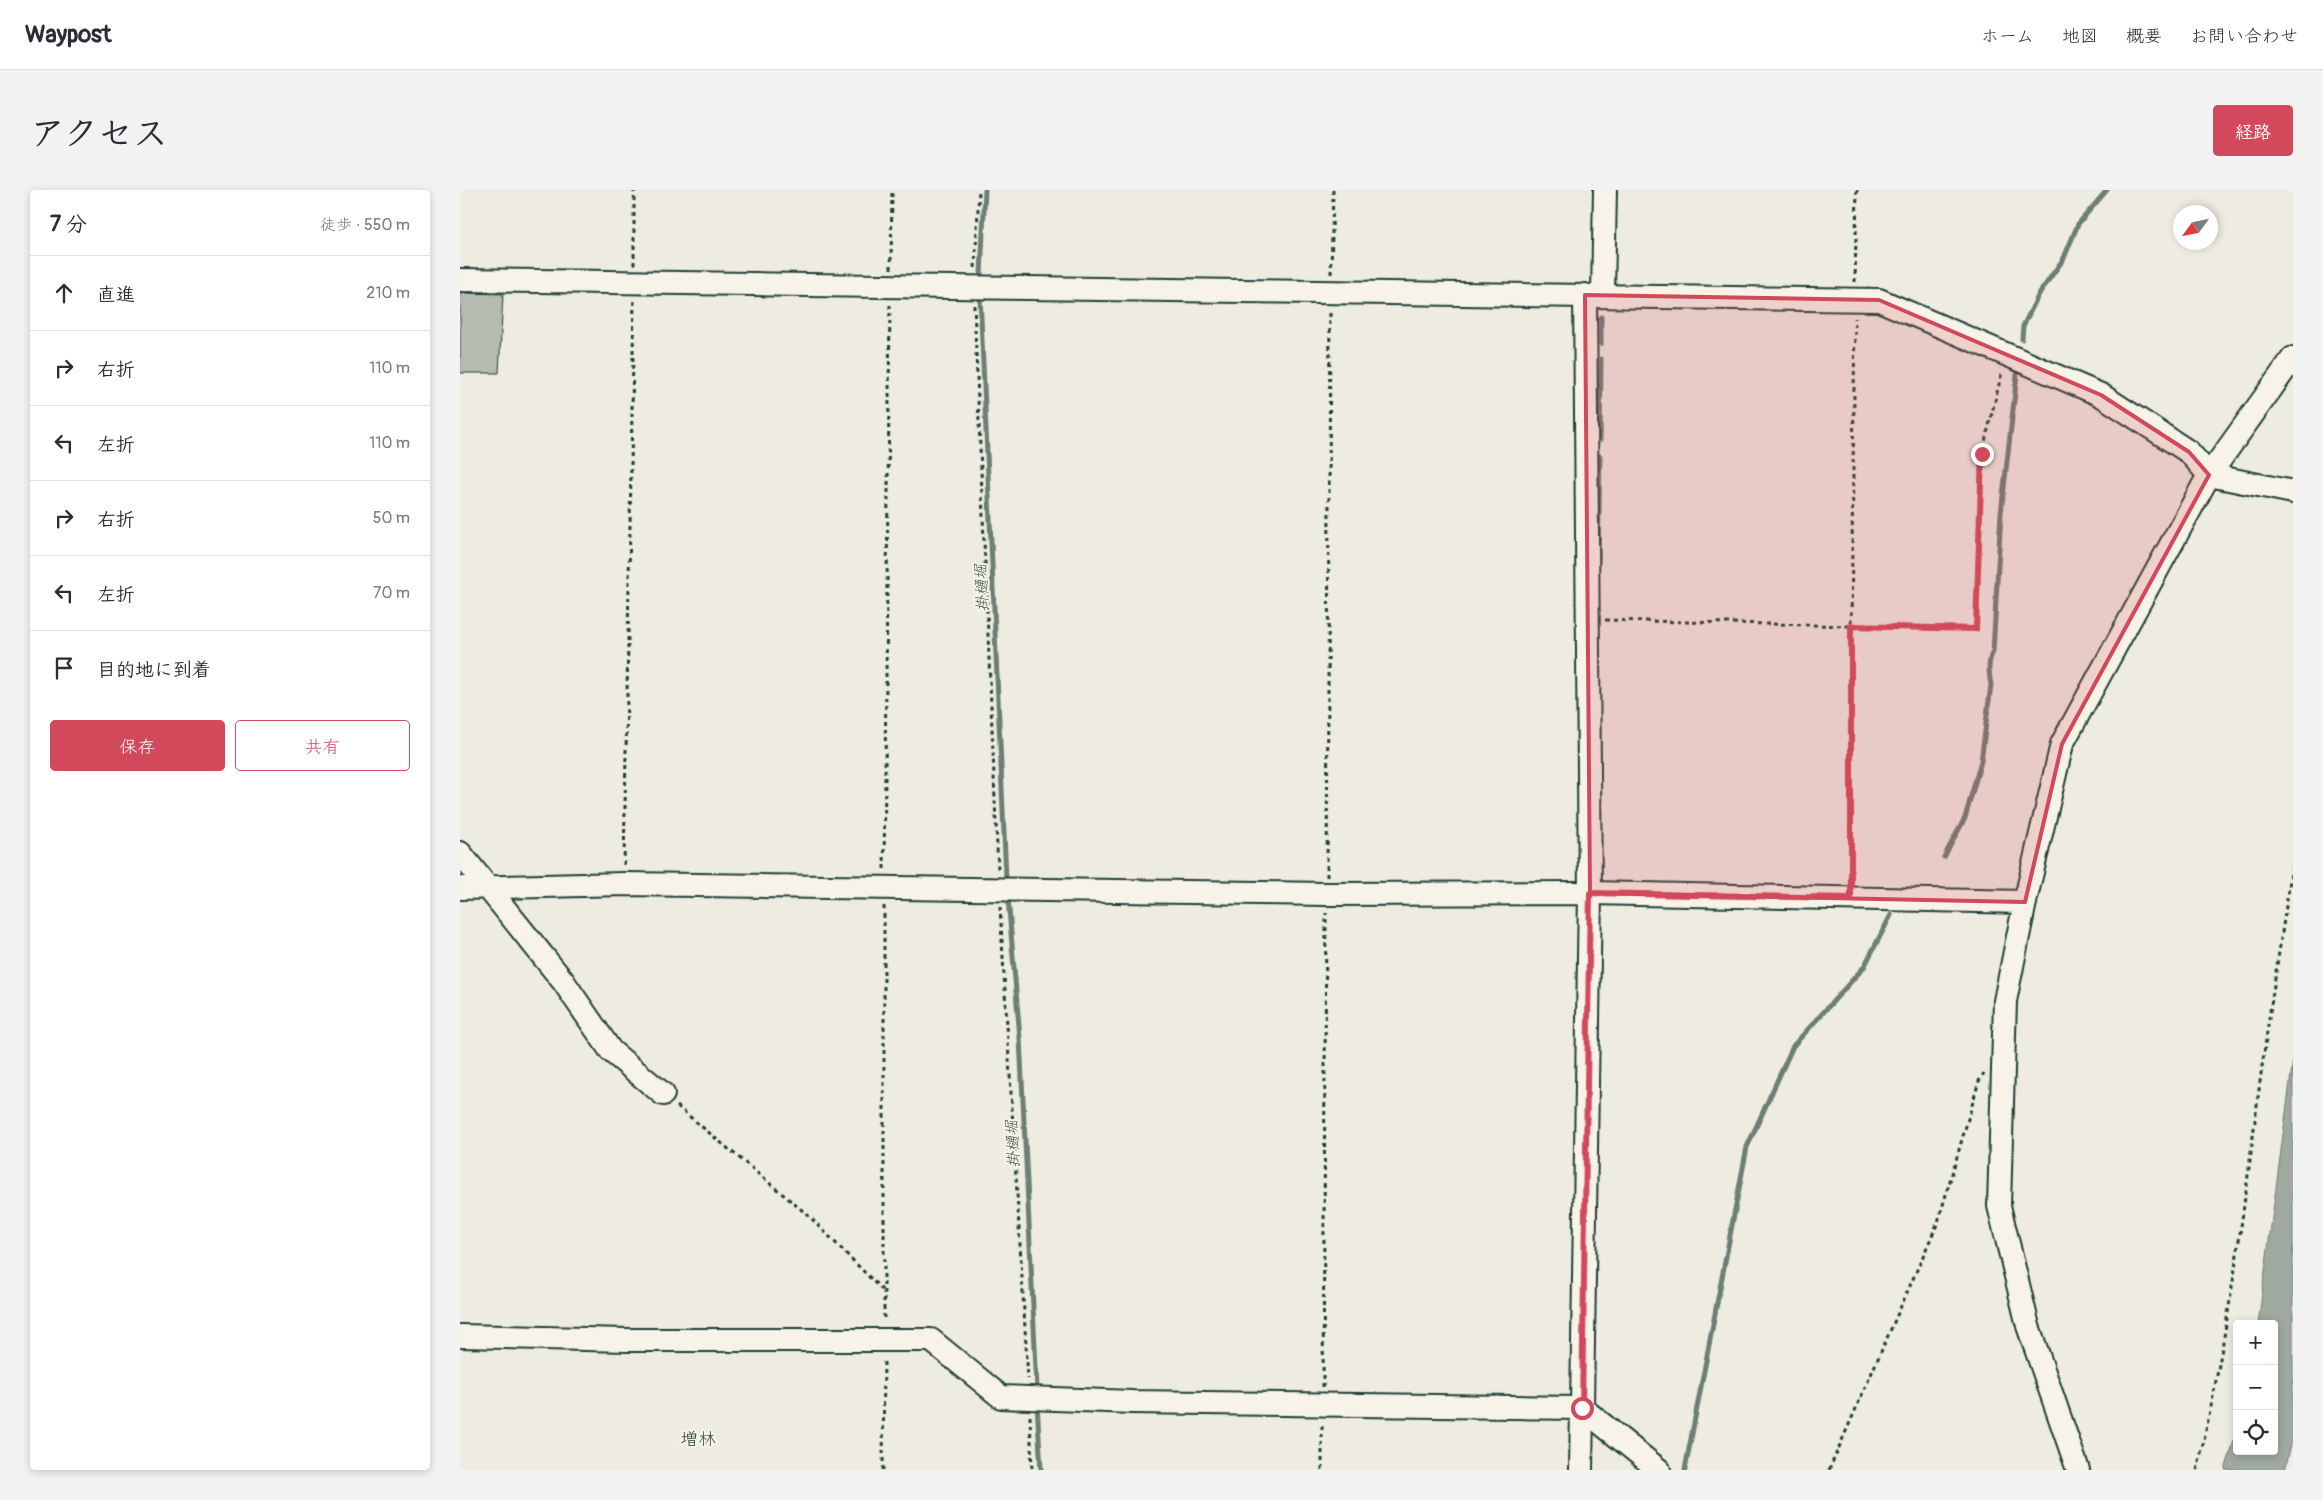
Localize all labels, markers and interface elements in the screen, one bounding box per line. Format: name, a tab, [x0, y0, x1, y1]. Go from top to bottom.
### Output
text: Waypost	[25, 20, 112, 49]
text: ホーム	[1981, 25, 2034, 48]
text: 地図	[2062, 25, 2098, 48]
text: 概要	[2126, 25, 2162, 48]
text: お問い合わせ	[2190, 25, 2298, 48]
button: 経路	[2213, 105, 2293, 156]
text: アクセス	[30, 112, 168, 156]
north arrow	[2173, 205, 2218, 250]
text: 7 分	[50, 211, 87, 238]
text: 徒歩 · 550 m	[320, 215, 410, 235]
icon: ahead	[50, 279, 78, 307]
text: 直進	[97, 283, 135, 307]
text: 210 m	[366, 283, 410, 303]
icon: right	[50, 354, 78, 382]
text: 右折	[97, 358, 135, 382]
text: 110 m	[369, 358, 410, 378]
icon: left	[50, 429, 78, 457]
text: 左折	[97, 433, 135, 457]
text: 110 m	[369, 433, 410, 453]
route end	[1971, 443, 1994, 466]
icon: right	[50, 504, 78, 532]
text: 右折	[97, 508, 135, 532]
text: 50 m	[373, 508, 410, 528]
water label: 掛樋堀	[971, 562, 993, 612]
icon: left	[50, 579, 78, 607]
text: 左折	[97, 583, 135, 607]
text: 70 m	[373, 583, 410, 603]
icon: arrive	[50, 654, 78, 682]
text: 目的地に到着	[97, 658, 211, 682]
button: 保存	[50, 720, 225, 771]
button: 共有	[235, 720, 410, 771]
water label: 掛樋堀	[1002, 1118, 1024, 1168]
map controls	[2233, 1320, 2278, 1455]
button: +	[2233, 1320, 2278, 1365]
button: −	[2233, 1365, 2278, 1410]
route start	[1571, 1397, 1594, 1420]
button: locate	[2233, 1410, 2278, 1455]
district label: 増林	[680, 1428, 716, 1451]

